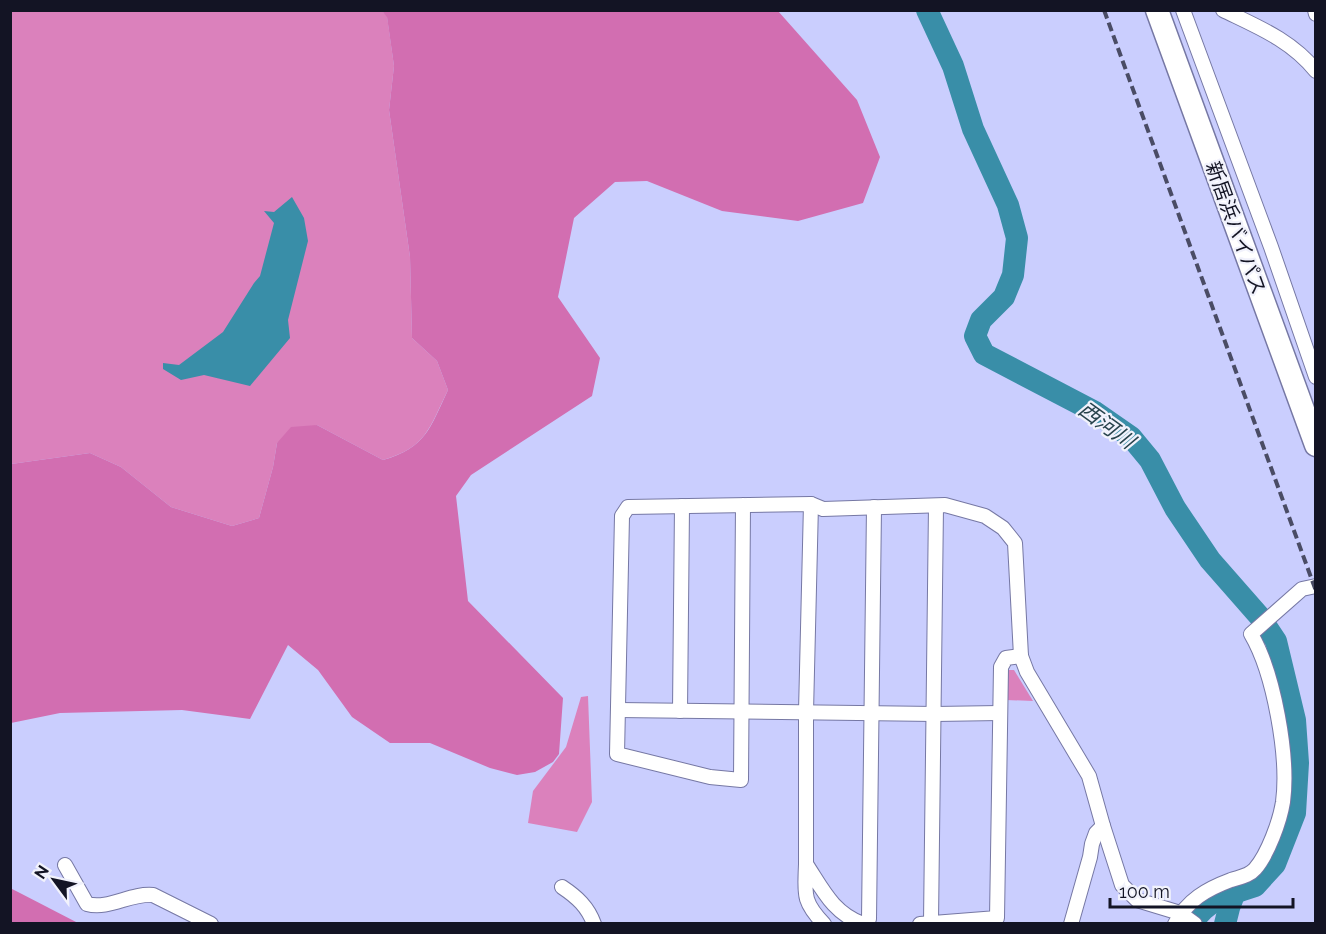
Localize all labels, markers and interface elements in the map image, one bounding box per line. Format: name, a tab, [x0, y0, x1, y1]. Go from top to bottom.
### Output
street label: 新居浜バイパス	[1201, 158, 1271, 298]
water label: 西河川	[1074, 396, 1141, 455]
north arrow	[24, 850, 84, 910]
text: N	[31, 862, 53, 882]
scale bar	[1110, 871, 1293, 909]
text: 100 m	[1119, 881, 1170, 902]

